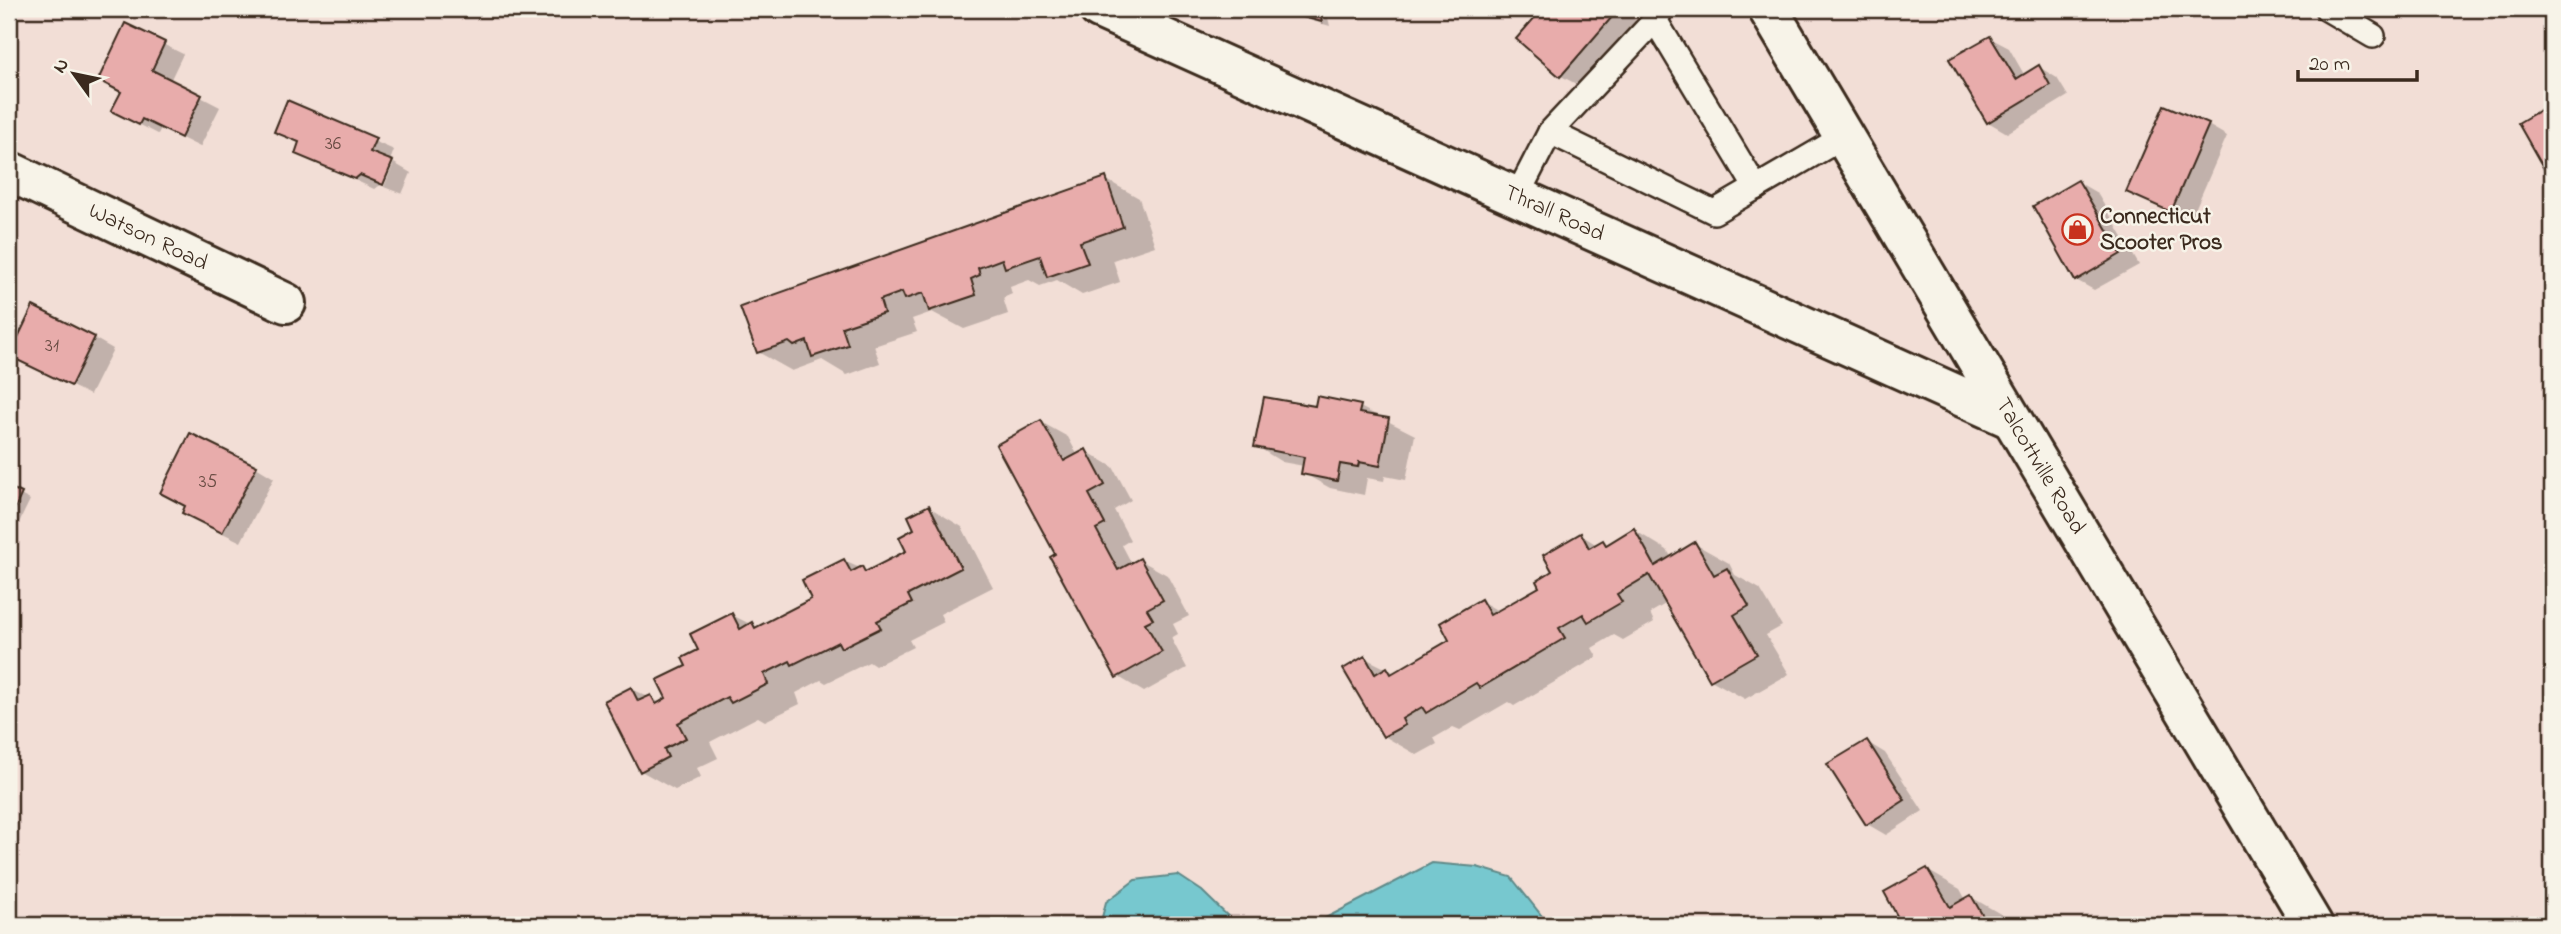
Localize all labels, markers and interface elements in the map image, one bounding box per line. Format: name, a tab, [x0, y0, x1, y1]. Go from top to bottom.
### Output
north arrow	[38, 38, 108, 108]
scale bar	[2298, 38, 2418, 82]
text: 20 m	[2309, 50, 2350, 80]
text: N	[47, 53, 77, 79]
house number: 36	[325, 131, 341, 158]
street label: Thrall Road	[1498, 177, 1610, 251]
street label: Watson Road	[83, 195, 213, 280]
place label: Connecticut Scooter Pros	[2100, 201, 2223, 260]
shop icon: Connecticut Scooter Pros	[2060, 213, 2094, 247]
house number: 31	[45, 333, 59, 360]
street label: Talcottville Road	[1986, 392, 2094, 541]
house number: 35	[199, 469, 217, 496]

